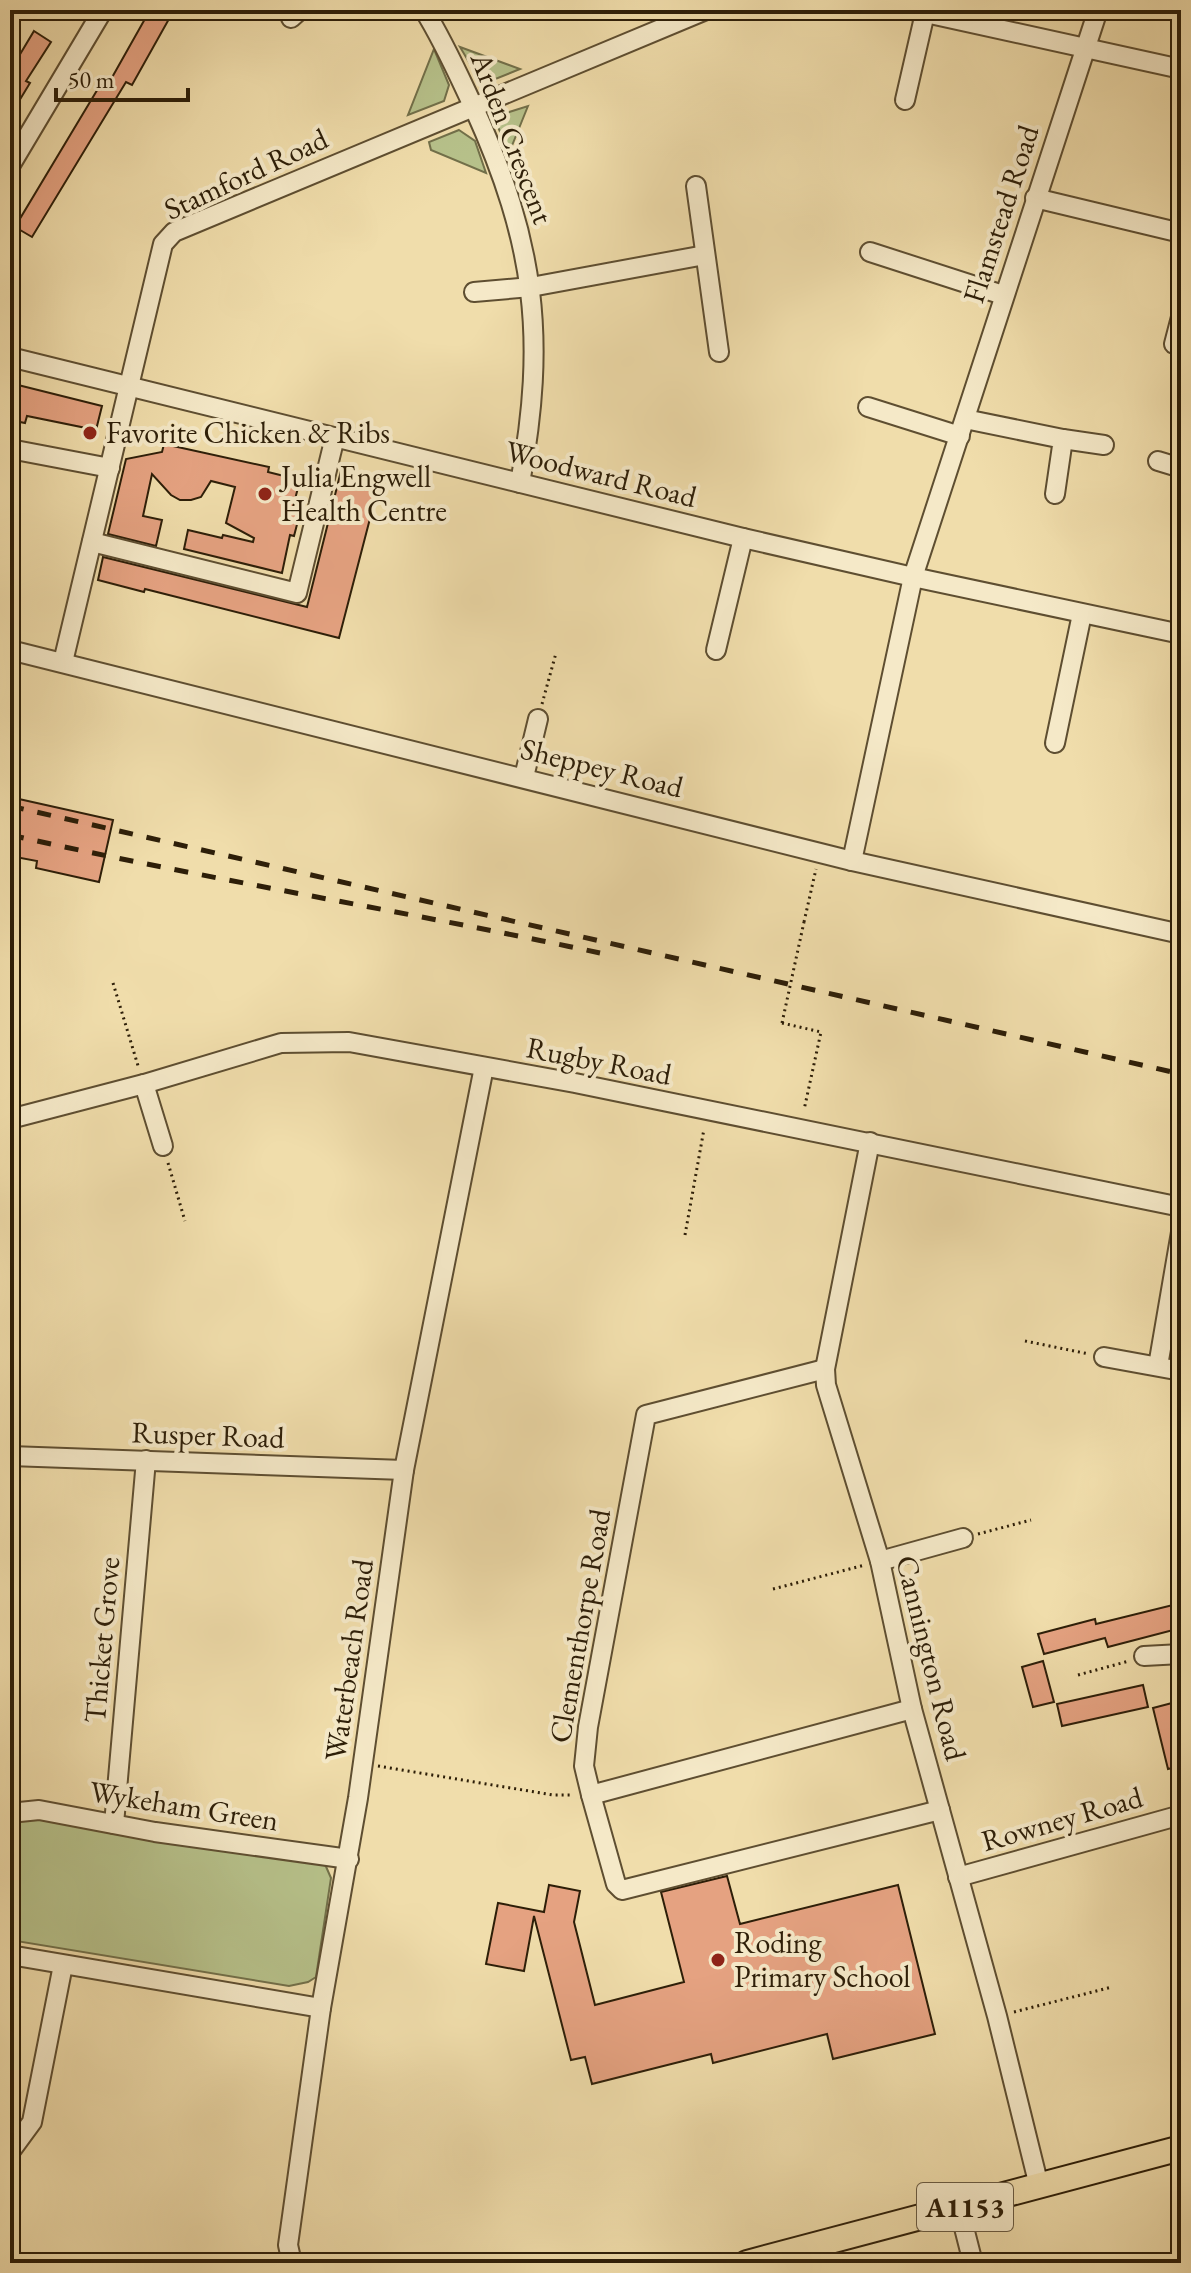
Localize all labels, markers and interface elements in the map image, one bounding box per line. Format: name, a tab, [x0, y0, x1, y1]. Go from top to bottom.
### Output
street label: Arden Crescent	[462, 46, 563, 230]
scale bar	[56, 52, 188, 102]
text: 50 m	[68, 64, 115, 95]
street label: Stamford Road	[158, 118, 335, 228]
street label: Flamstead Road	[953, 119, 1048, 308]
place label: Favorite Chicken & Ribs	[106, 413, 390, 452]
marker: Favorite Chicken & Ribs	[81, 424, 99, 442]
street label: Woodward Road	[502, 431, 701, 516]
place label: Julia Engwell Health Centre	[278, 457, 447, 530]
marker: Julia Engwell Health Centre	[256, 485, 274, 503]
street label: Sheppey Road	[517, 729, 688, 807]
street label: Rugby Road	[523, 1027, 676, 1094]
street label: Rusper Road	[131, 1412, 286, 1457]
street label: Clementhorpe Road	[540, 1505, 619, 1746]
street label: Cannington Road	[887, 1551, 976, 1765]
street label: Thicket Grove	[75, 1555, 128, 1725]
street label: Waterbeach Road	[315, 1556, 382, 1763]
street label: Wykeham Green	[87, 1771, 282, 1840]
street label: Rowney Road	[977, 1777, 1148, 1860]
place label: Roding Primary School	[734, 1923, 910, 1996]
marker: Roding Primary School	[709, 1951, 727, 1969]
road number: A1153	[917, 2183, 1013, 2231]

